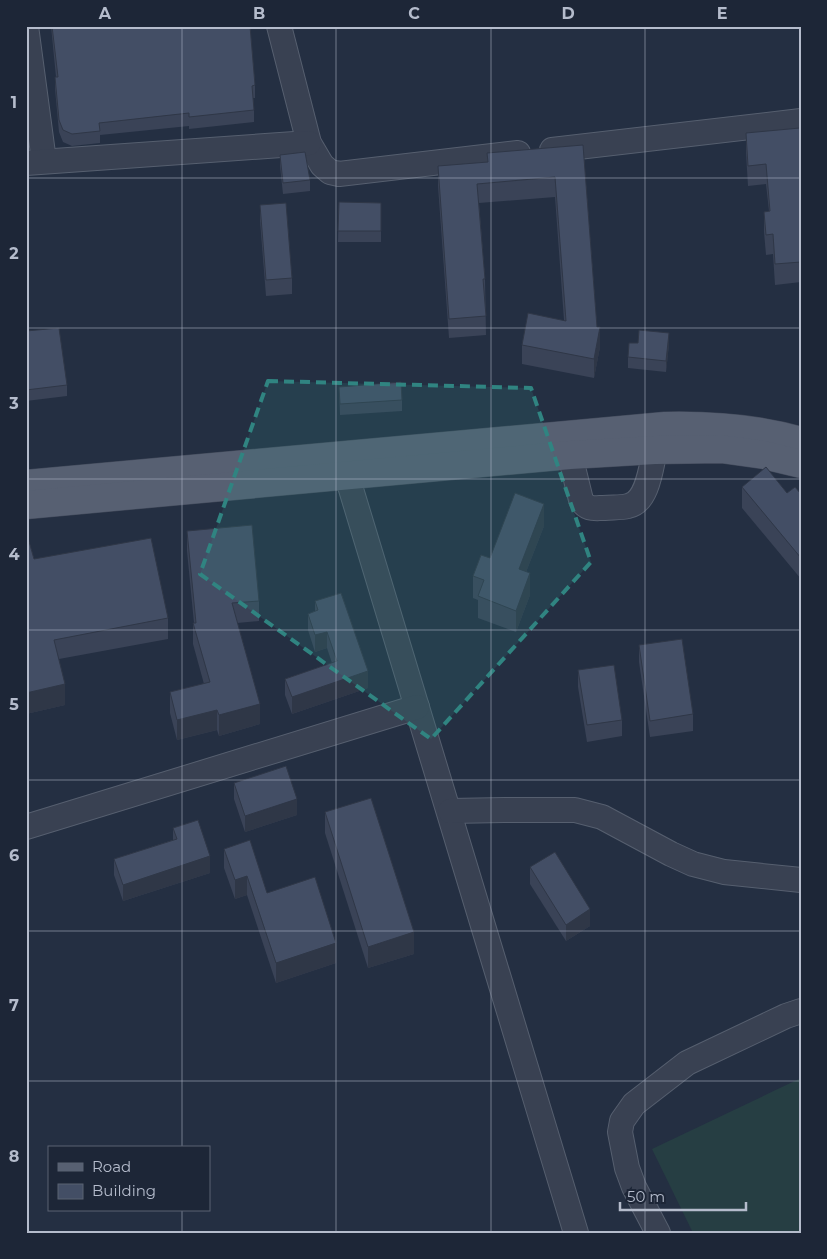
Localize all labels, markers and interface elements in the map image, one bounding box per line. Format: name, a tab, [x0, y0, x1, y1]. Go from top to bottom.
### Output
text: A	[98, 4, 112, 23]
text: B	[253, 4, 265, 23]
text: C	[408, 4, 420, 23]
text: D	[561, 4, 575, 23]
text: E	[717, 4, 727, 23]
text: 1	[11, 93, 17, 112]
text: 2	[9, 244, 19, 263]
text: 3	[8, 394, 19, 413]
text: 4	[8, 545, 20, 564]
text: 5	[9, 695, 19, 714]
text: 6	[9, 846, 19, 865]
text: 7	[9, 996, 19, 1015]
legend	[48, 1146, 210, 1212]
text: 8	[9, 1147, 19, 1166]
text: Road	[92, 1157, 131, 1176]
scale bar	[620, 1179, 746, 1211]
text: Building	[92, 1181, 156, 1200]
text: 50 m	[627, 1187, 665, 1206]

